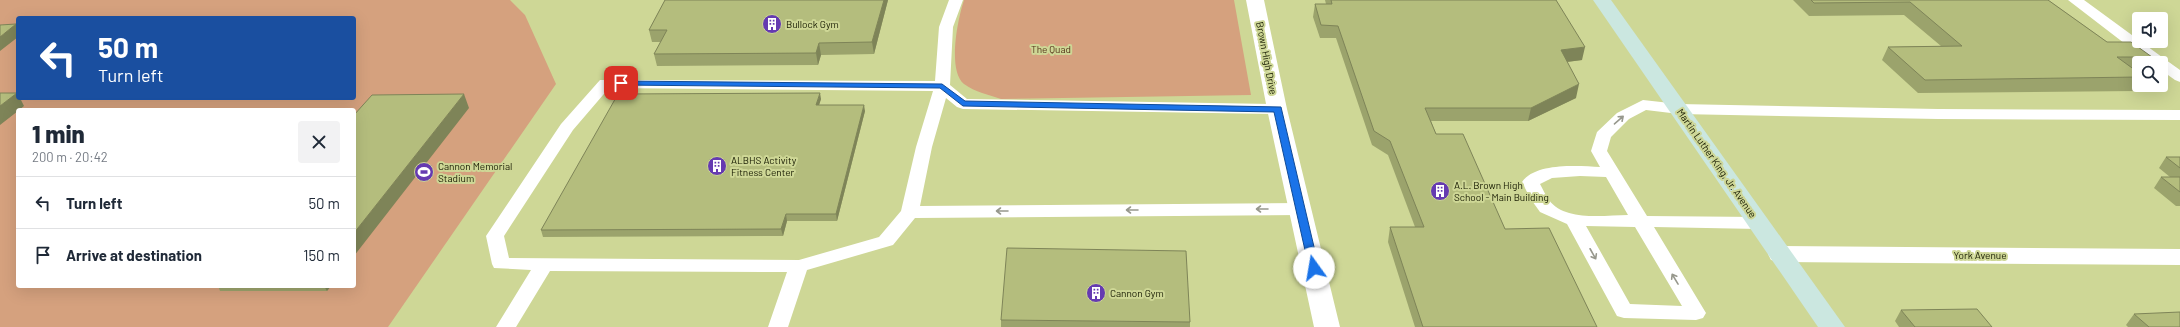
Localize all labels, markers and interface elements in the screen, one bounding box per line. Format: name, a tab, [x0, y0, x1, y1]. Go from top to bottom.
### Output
map controls	[2132, 12, 2168, 92]
button: sound	[2132, 12, 2168, 48]
building icon: Bullock Gym	[761, 13, 783, 35]
place label: Bullock Gym	[786, 18, 839, 30]
street label: Brown High Drive	[1254, 21, 1280, 95]
text: 50 m	[98, 30, 158, 64]
icon: left	[32, 32, 84, 84]
park label: The Quad	[1031, 43, 1071, 55]
button: search	[2132, 56, 2168, 92]
text: Turn left	[98, 64, 164, 86]
pin	[604, 66, 638, 100]
icon: arrive	[610, 72, 632, 94]
street label: Martin Luther King, Jr. Avenue	[1675, 106, 1759, 220]
one-way arrow	[1614, 115, 1625, 124]
text: 1 min	[32, 119, 85, 148]
button: close	[298, 121, 340, 163]
text: 200 m · 20:42	[32, 149, 108, 165]
place label: ALBHS Activity Fitness Center	[731, 154, 797, 178]
building icon: ALBHS Activity Fitness Center	[706, 155, 728, 177]
place label: Cannon Memorial Stadium	[438, 160, 512, 184]
sports icon: Cannon Memorial Stadium	[413, 161, 435, 183]
place label: A.L. Brown High School - Main Building	[1454, 179, 1549, 203]
building icon: A.L. Brown High School - Main Building	[1429, 180, 1451, 202]
icon: left	[32, 192, 54, 214]
text: Turn left	[66, 194, 122, 212]
text: 50 m	[308, 194, 340, 212]
one-way arrow	[1256, 205, 1269, 213]
one-way arrow	[1126, 206, 1139, 214]
one-way arrow	[996, 207, 1009, 215]
icon: arrive	[32, 244, 54, 266]
text: Arrive at destination	[66, 246, 202, 264]
text: 150 m	[303, 246, 340, 264]
position arrow	[1293, 247, 1335, 289]
one-way arrow	[1590, 248, 1597, 260]
street label: York Avenue	[1954, 249, 2006, 261]
one-way arrow	[1671, 273, 1679, 285]
building icon: Cannon Gym	[1085, 282, 1107, 304]
place label: Cannon Gym	[1110, 287, 1164, 299]

